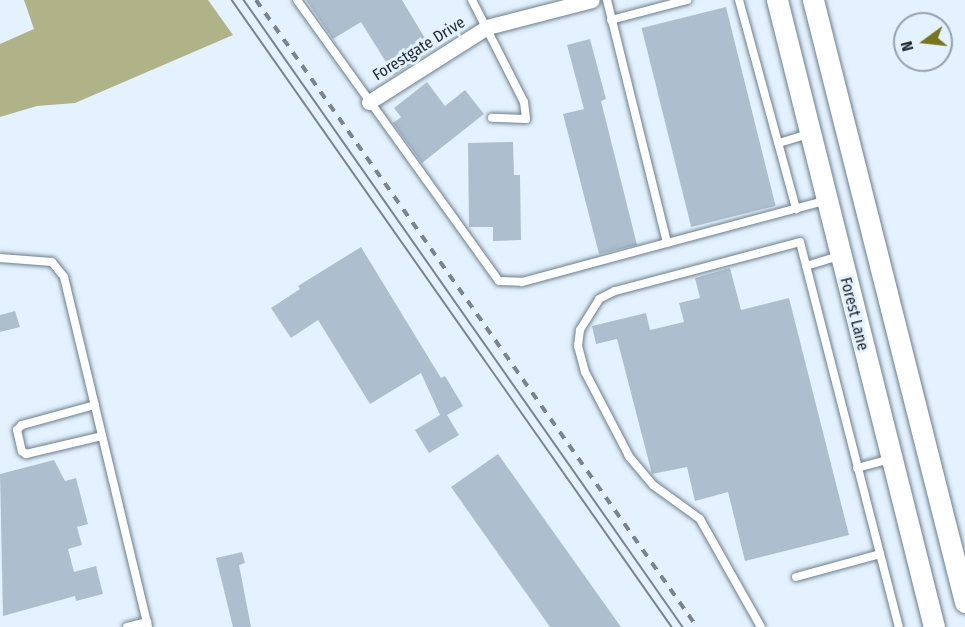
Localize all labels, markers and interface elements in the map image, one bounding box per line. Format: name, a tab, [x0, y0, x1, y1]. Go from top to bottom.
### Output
north arrow	[893, 12, 953, 72]
street label: Forestgate Drive	[369, 13, 469, 85]
text: N	[897, 39, 917, 53]
street label: Forest Lane	[836, 275, 872, 353]

